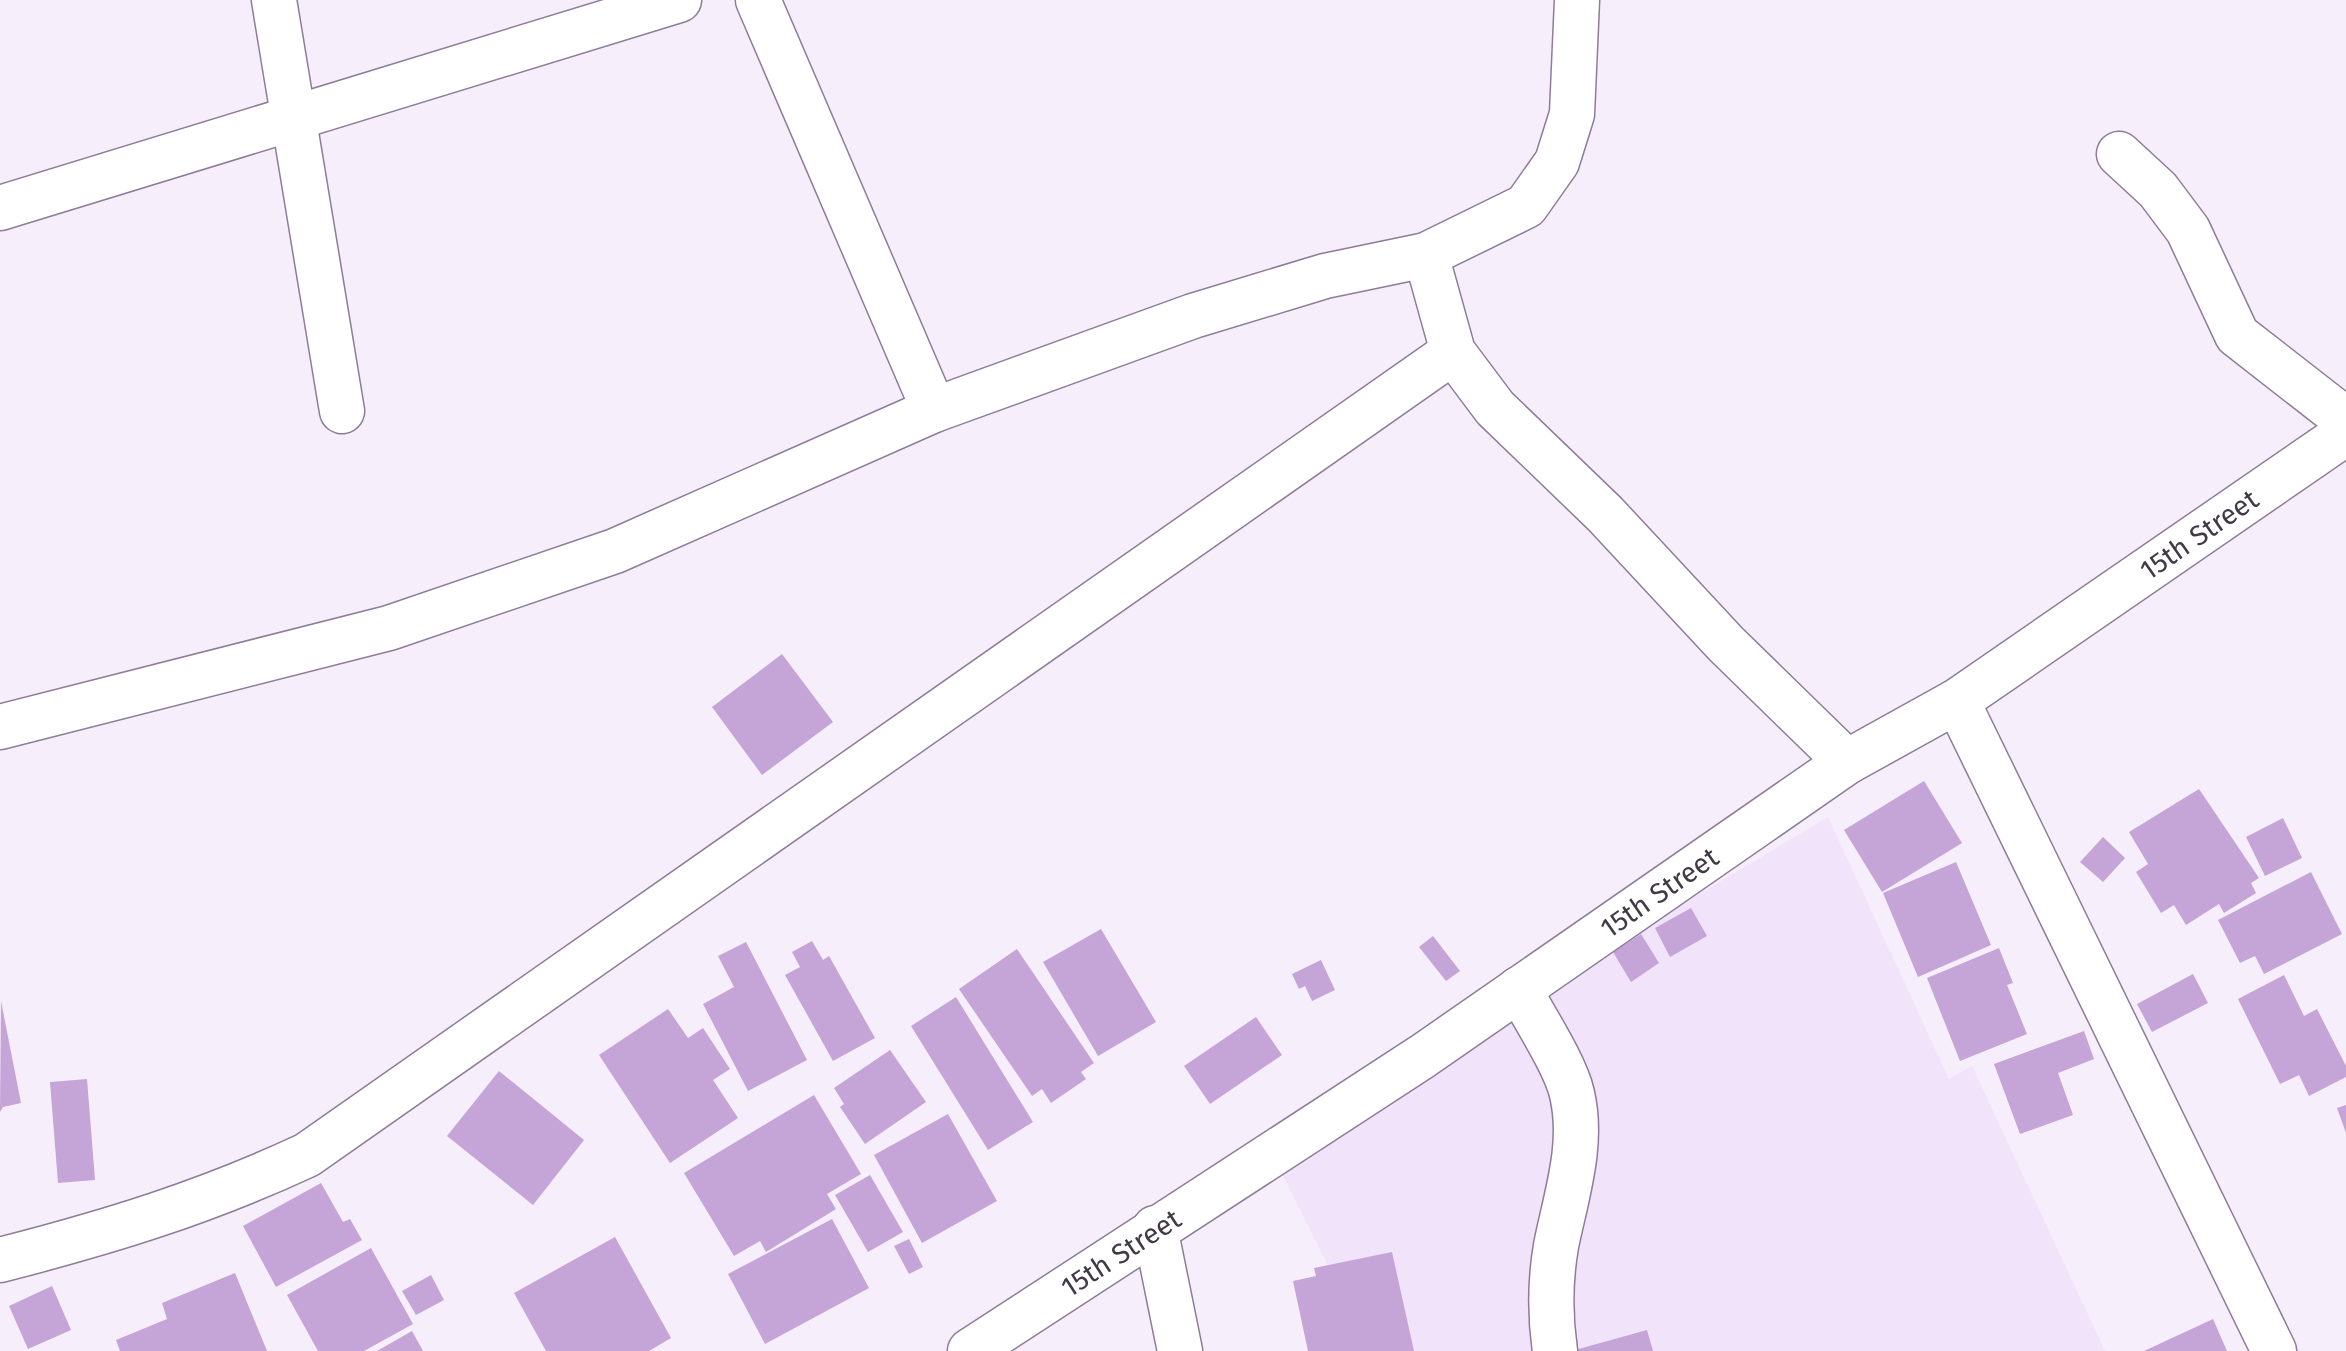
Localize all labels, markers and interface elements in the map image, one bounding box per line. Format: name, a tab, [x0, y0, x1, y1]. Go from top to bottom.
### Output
street label: 15th Street	[2134, 482, 2265, 587]
street label: 15th Street	[1594, 839, 1725, 945]
street label: 15th Street	[1055, 1201, 1188, 1304]

